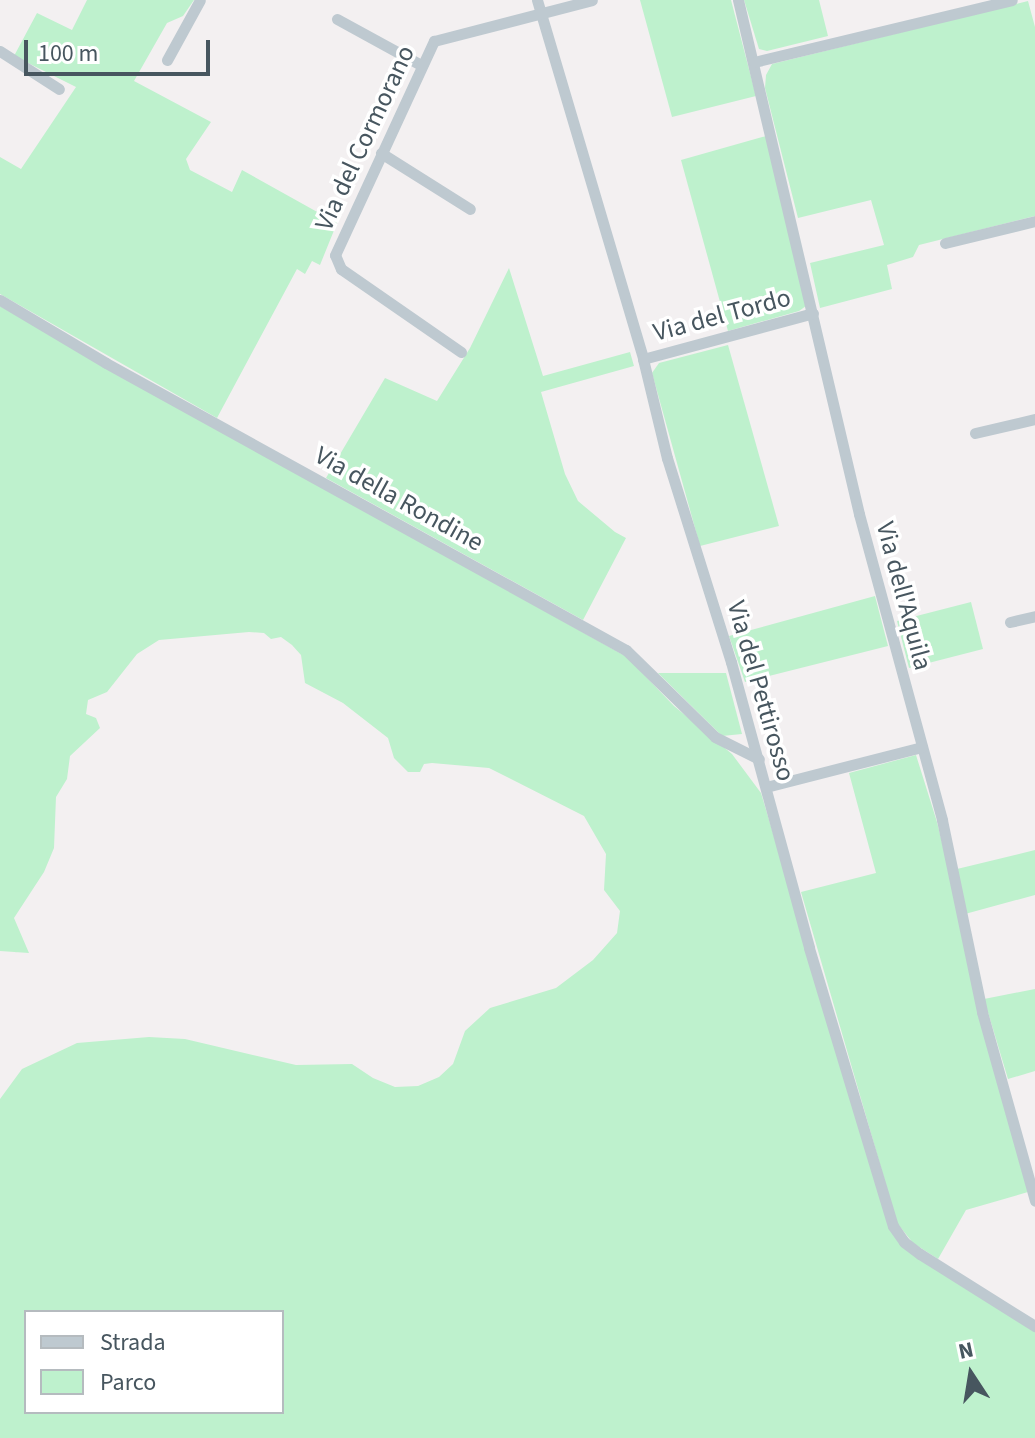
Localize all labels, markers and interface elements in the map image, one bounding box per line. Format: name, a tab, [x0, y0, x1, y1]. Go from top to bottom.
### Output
scale bar	[28, 24, 214, 74]
text: 100 m	[38, 36, 98, 71]
street label: Via del Cormorano	[308, 40, 422, 236]
street label: Via del Tordo	[650, 282, 794, 348]
street label: Via della Rondine	[309, 440, 489, 558]
street label: Via dell'Aquila	[869, 518, 939, 674]
street label: Via del Pettirosso	[720, 597, 802, 785]
legend	[24, 1310, 284, 1414]
text: Strada	[100, 1325, 166, 1360]
text: N	[956, 1333, 976, 1368]
north arrow	[931, 1334, 1011, 1414]
text: Parco	[100, 1365, 156, 1400]

